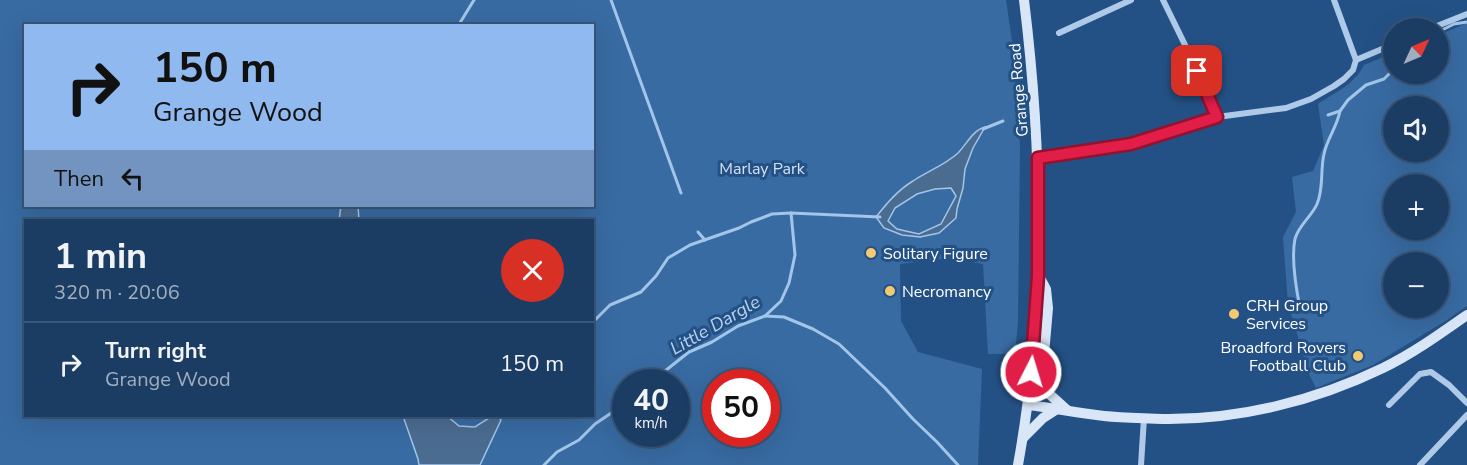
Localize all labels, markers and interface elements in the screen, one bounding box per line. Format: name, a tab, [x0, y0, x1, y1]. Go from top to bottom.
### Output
north arrow	[1383, 18, 1449, 84]
map controls	[1383, 18, 1449, 318]
text: 150 m	[153, 40, 277, 97]
street label: Grange Road	[1004, 42, 1034, 138]
pin	[1171, 45, 1222, 96]
icon: right	[54, 48, 132, 126]
icon: arrive	[1180, 54, 1213, 87]
text: Grange Wood	[153, 94, 323, 131]
button: sound	[1383, 96, 1449, 162]
park label: Marlay Park	[719, 158, 806, 180]
icon: left	[116, 162, 149, 195]
text: Then	[54, 164, 104, 194]
button: +	[1383, 174, 1449, 240]
text: 1 min	[54, 232, 147, 281]
button: close	[501, 239, 564, 302]
place label: Solitary Figure	[883, 243, 988, 265]
marker: Solitary Figure	[864, 246, 878, 260]
button: −	[1383, 252, 1449, 318]
text: 320 m · 20:06	[54, 279, 180, 306]
place label: Necromancy	[902, 281, 992, 303]
marker: Necromancy	[883, 284, 897, 298]
water label: Little Dargle	[666, 289, 765, 360]
place label: CRH Group Services	[1246, 295, 1328, 335]
marker: CRH Group Services	[1227, 307, 1241, 321]
text: Turn right	[105, 336, 206, 366]
place label: Broadford Rovers Football Club	[1221, 337, 1346, 377]
position arrow	[999, 340, 1063, 404]
icon: right	[54, 348, 87, 381]
text: 150 m	[500, 349, 564, 379]
marker: Broadford Rovers Football Club	[1351, 349, 1365, 363]
text: Grange Wood	[105, 366, 231, 393]
speed limit sign: 50	[702, 369, 780, 447]
text: 40	[633, 380, 669, 421]
text: km/h	[634, 413, 668, 433]

